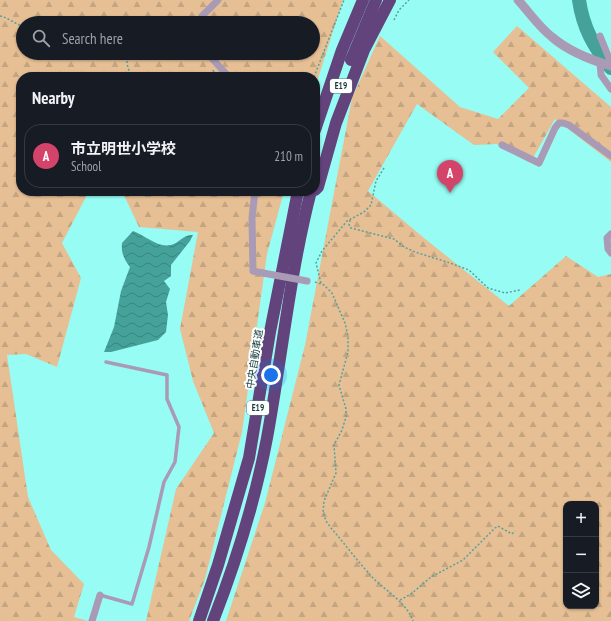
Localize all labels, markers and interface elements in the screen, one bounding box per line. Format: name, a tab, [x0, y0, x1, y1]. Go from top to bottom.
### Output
search box	[16, 16, 320, 60]
icon: search	[30, 27, 52, 49]
text: Search here	[62, 29, 123, 48]
road number: E19	[330, 79, 352, 93]
text: Nearby	[32, 87, 75, 109]
text: 市立明世小学校	[71, 139, 176, 158]
text: A	[43, 148, 49, 165]
text: 210 m	[274, 148, 303, 165]
text: School	[71, 158, 101, 175]
pin: A	[437, 160, 463, 193]
street label: 中央自動車道	[243, 328, 266, 390]
your location	[261, 365, 281, 385]
road number: E19	[247, 401, 269, 415]
map controls	[563, 501, 599, 609]
button: +	[563, 501, 599, 537]
button: −	[563, 537, 599, 573]
button: layers	[563, 573, 599, 609]

